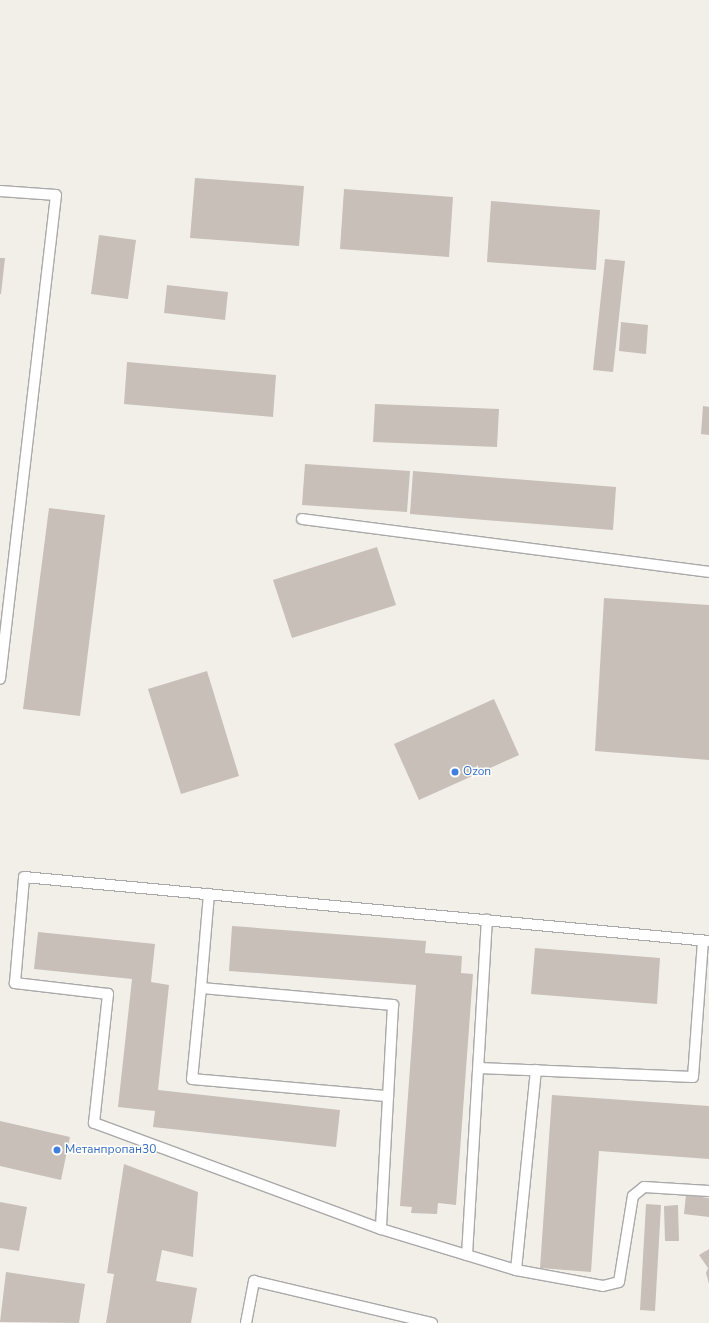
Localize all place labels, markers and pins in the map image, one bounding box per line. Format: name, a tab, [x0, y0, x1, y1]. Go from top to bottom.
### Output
place label: Ozon	[463, 765, 491, 779]
marker: Ozon	[450, 767, 460, 777]
place label: Метанпропан30	[65, 1143, 156, 1157]
marker: Метанпропан30	[52, 1145, 62, 1155]

